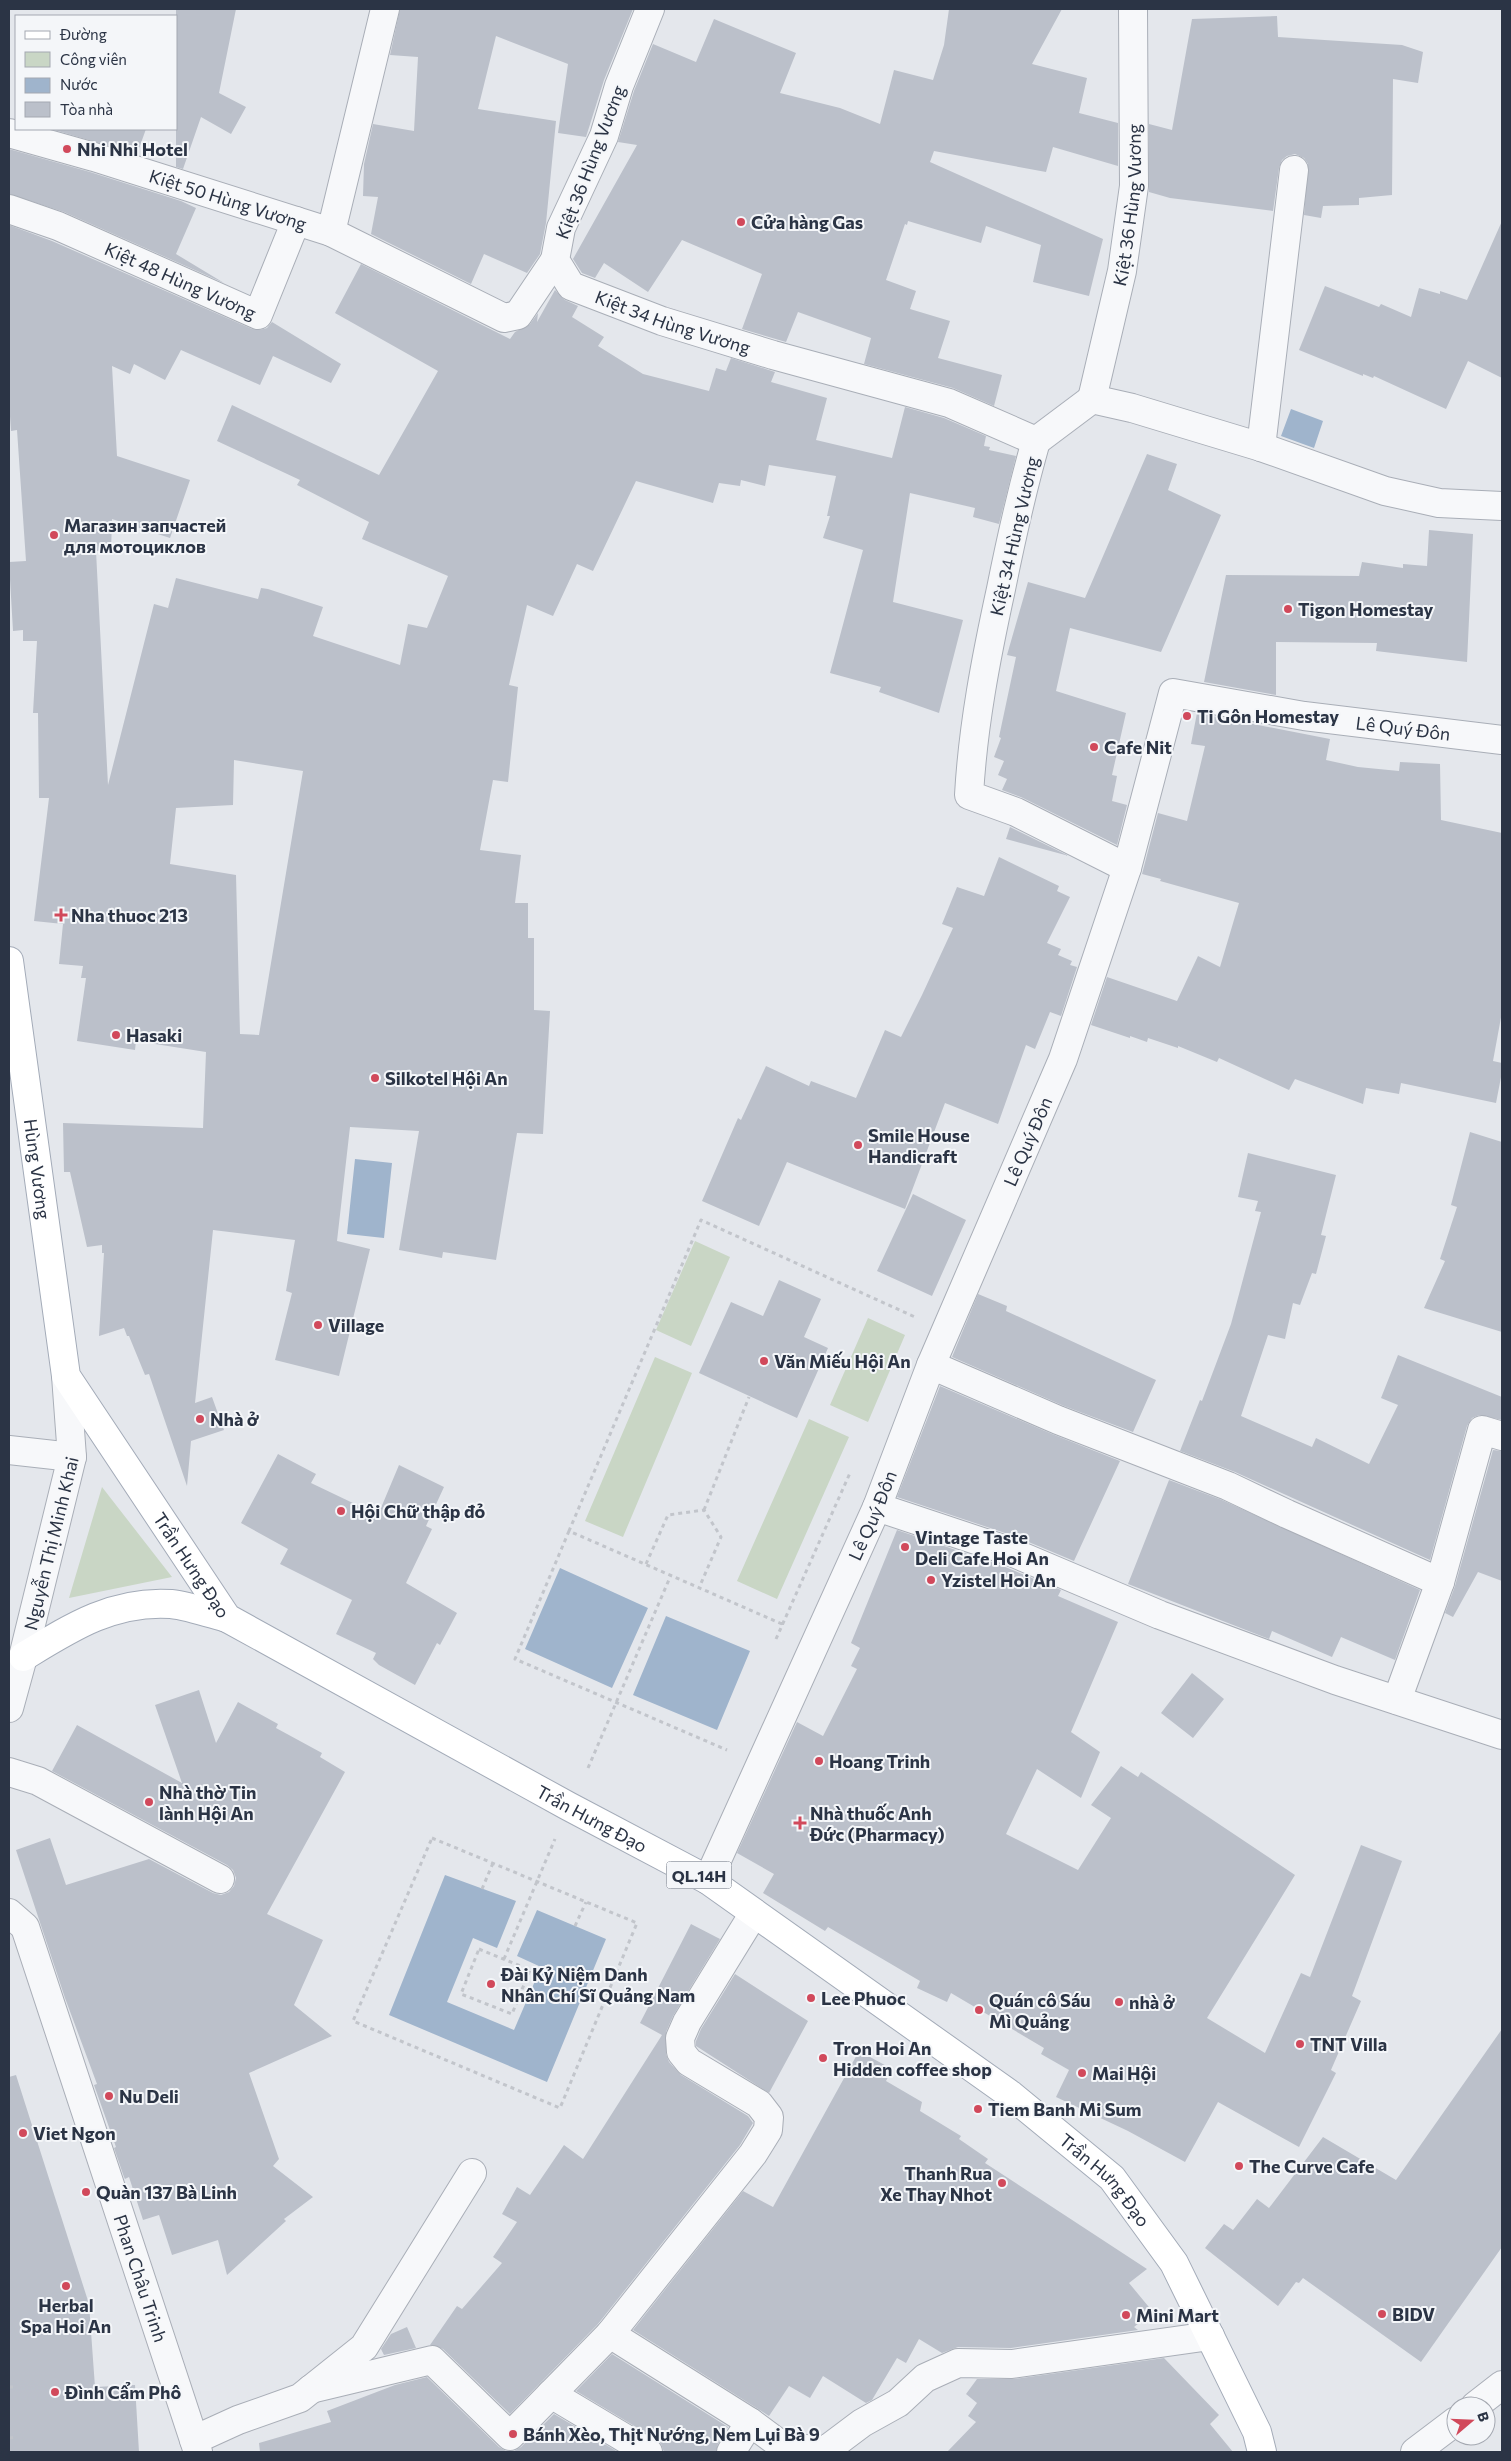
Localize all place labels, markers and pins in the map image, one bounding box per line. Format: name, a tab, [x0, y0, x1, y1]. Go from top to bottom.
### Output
place label: Nhi Nhi Hotel	[77, 138, 188, 160]
marker: Nhi Nhi Hotel	[61, 143, 73, 155]
place label: Cửa hàng Gas	[751, 211, 863, 233]
marker: Cửa hàng Gas	[735, 216, 747, 228]
place label: Магазин запчастей для мотоциклов	[64, 514, 226, 557]
marker: Магазин запчастей для мотоциклов	[48, 529, 60, 541]
place label: Tigon Homestay	[1298, 598, 1434, 620]
marker: Tigon Homestay	[1282, 603, 1294, 615]
place label: Ti Gôn Homestay	[1197, 705, 1339, 727]
marker: Ti Gôn Homestay	[1181, 710, 1193, 722]
place label: Cafe Nit	[1104, 736, 1172, 758]
marker: Cafe Nit	[1088, 741, 1100, 753]
place label: Nha thuoc 213	[71, 904, 188, 926]
marker: Nha thuoc 213	[55, 909, 67, 921]
place label: Hasaki	[126, 1024, 182, 1046]
marker: Hasaki	[110, 1029, 122, 1041]
place label: Silkotel Hội An	[385, 1067, 508, 1089]
marker: Silkotel Hội An	[369, 1072, 381, 1084]
place label: Smile House Handicraft	[868, 1124, 970, 1167]
marker: Smile House Handicraft	[852, 1139, 864, 1151]
place label: Village	[328, 1314, 384, 1336]
marker: Village	[312, 1319, 324, 1331]
place label: Văn Miếu Hội An	[774, 1350, 911, 1372]
marker: Văn Miếu Hội An	[758, 1355, 770, 1367]
place label: Nhà ở	[210, 1408, 260, 1430]
marker: Nhà ở	[194, 1413, 206, 1425]
place label: Hội Chữ thập đỏ	[351, 1500, 485, 1522]
marker: Hội Chữ thập đỏ	[335, 1505, 347, 1517]
place label: Vintage Taste Deli Cafe Hoi An	[915, 1526, 1049, 1569]
marker: Vintage Taste Deli Cafe Hoi An	[899, 1541, 911, 1553]
place label: Yzistel Hoi An	[941, 1569, 1056, 1591]
marker: Yzistel Hoi An	[925, 1574, 937, 1586]
place label: Hoang Trinh	[829, 1750, 930, 1772]
marker: Hoang Trinh	[813, 1755, 825, 1767]
place label: Nhà thờ Tin lành Hội An	[159, 1781, 256, 1824]
marker: Nhà thờ Tin lành Hội An	[143, 1796, 155, 1808]
place label: Nhà thuốc Anh Đức (Pharmacy)	[809, 1802, 945, 1845]
marker: Nhà thuốc Anh Đức (Pharmacy)	[794, 1817, 806, 1829]
place label: Đài Kỷ Niệm Danh Nhân Chí Sĩ Quảng Nam	[500, 1963, 695, 2006]
marker: Đài Kỷ Niệm Danh Nhân Chí Sĩ Quảng Nam	[485, 1978, 497, 1990]
place label: Lee Phuoc	[821, 1987, 906, 2009]
place label: Quán cô Sáu Mì Quảng	[989, 1989, 1091, 2032]
place label: nhà ở	[1129, 1991, 1176, 2013]
marker: Lee Phuoc	[805, 1992, 817, 2004]
marker: nhà ở	[1113, 1996, 1125, 2008]
marker: Quán cô Sáu Mì Quảng	[973, 2004, 985, 2016]
place label: TNT Villa	[1310, 2033, 1387, 2055]
place label: Tron Hoi An Hidden coffee shop	[833, 2037, 992, 2080]
marker: TNT Villa	[1294, 2038, 1306, 2050]
marker: Tron Hoi An Hidden coffee shop	[817, 2052, 829, 2064]
place label: Mai Hội	[1092, 2062, 1156, 2084]
marker: Mai Hội	[1076, 2067, 1088, 2079]
place label: Nu Deli	[119, 2085, 179, 2107]
marker: Nu Deli	[103, 2090, 115, 2102]
place label: Tiem Banh Mi Sum	[988, 2098, 1142, 2120]
marker: Tiem Banh Mi Sum	[972, 2103, 984, 2115]
place label: Viet Ngon	[33, 2122, 116, 2144]
marker: Viet Ngon	[17, 2127, 29, 2139]
place label: The Curve Cafe	[1249, 2155, 1375, 2177]
marker: The Curve Cafe	[1233, 2160, 1245, 2172]
place label: Thanh Rua Xe Thay Nhot	[880, 2162, 992, 2205]
marker: Thanh Rua Xe Thay Nhot	[996, 2177, 1008, 2189]
place label: Quàn 137 Bà Linh	[96, 2181, 237, 2203]
marker: Quàn 137 Bà Linh	[80, 2186, 92, 2198]
marker: Herbal Spa Hoi An	[60, 2280, 72, 2292]
place label: Herbal Spa Hoi An	[21, 2294, 111, 2337]
place label: BIDV	[1392, 2303, 1435, 2325]
place label: Mini Mart	[1136, 2304, 1219, 2326]
marker: BIDV	[1376, 2308, 1388, 2320]
marker: Mini Mart	[1120, 2309, 1132, 2321]
place label: Đình Cẩm Phô	[64, 2381, 181, 2403]
marker: Đình Cẩm Phô	[49, 2386, 61, 2398]
place label: Bánh Xèo, Thịt Nướng, Nem Lụi Bà 9	[523, 2423, 820, 2445]
marker: Bánh Xèo, Thịt Nướng, Nem Lụi Bà 9	[507, 2428, 519, 2440]

